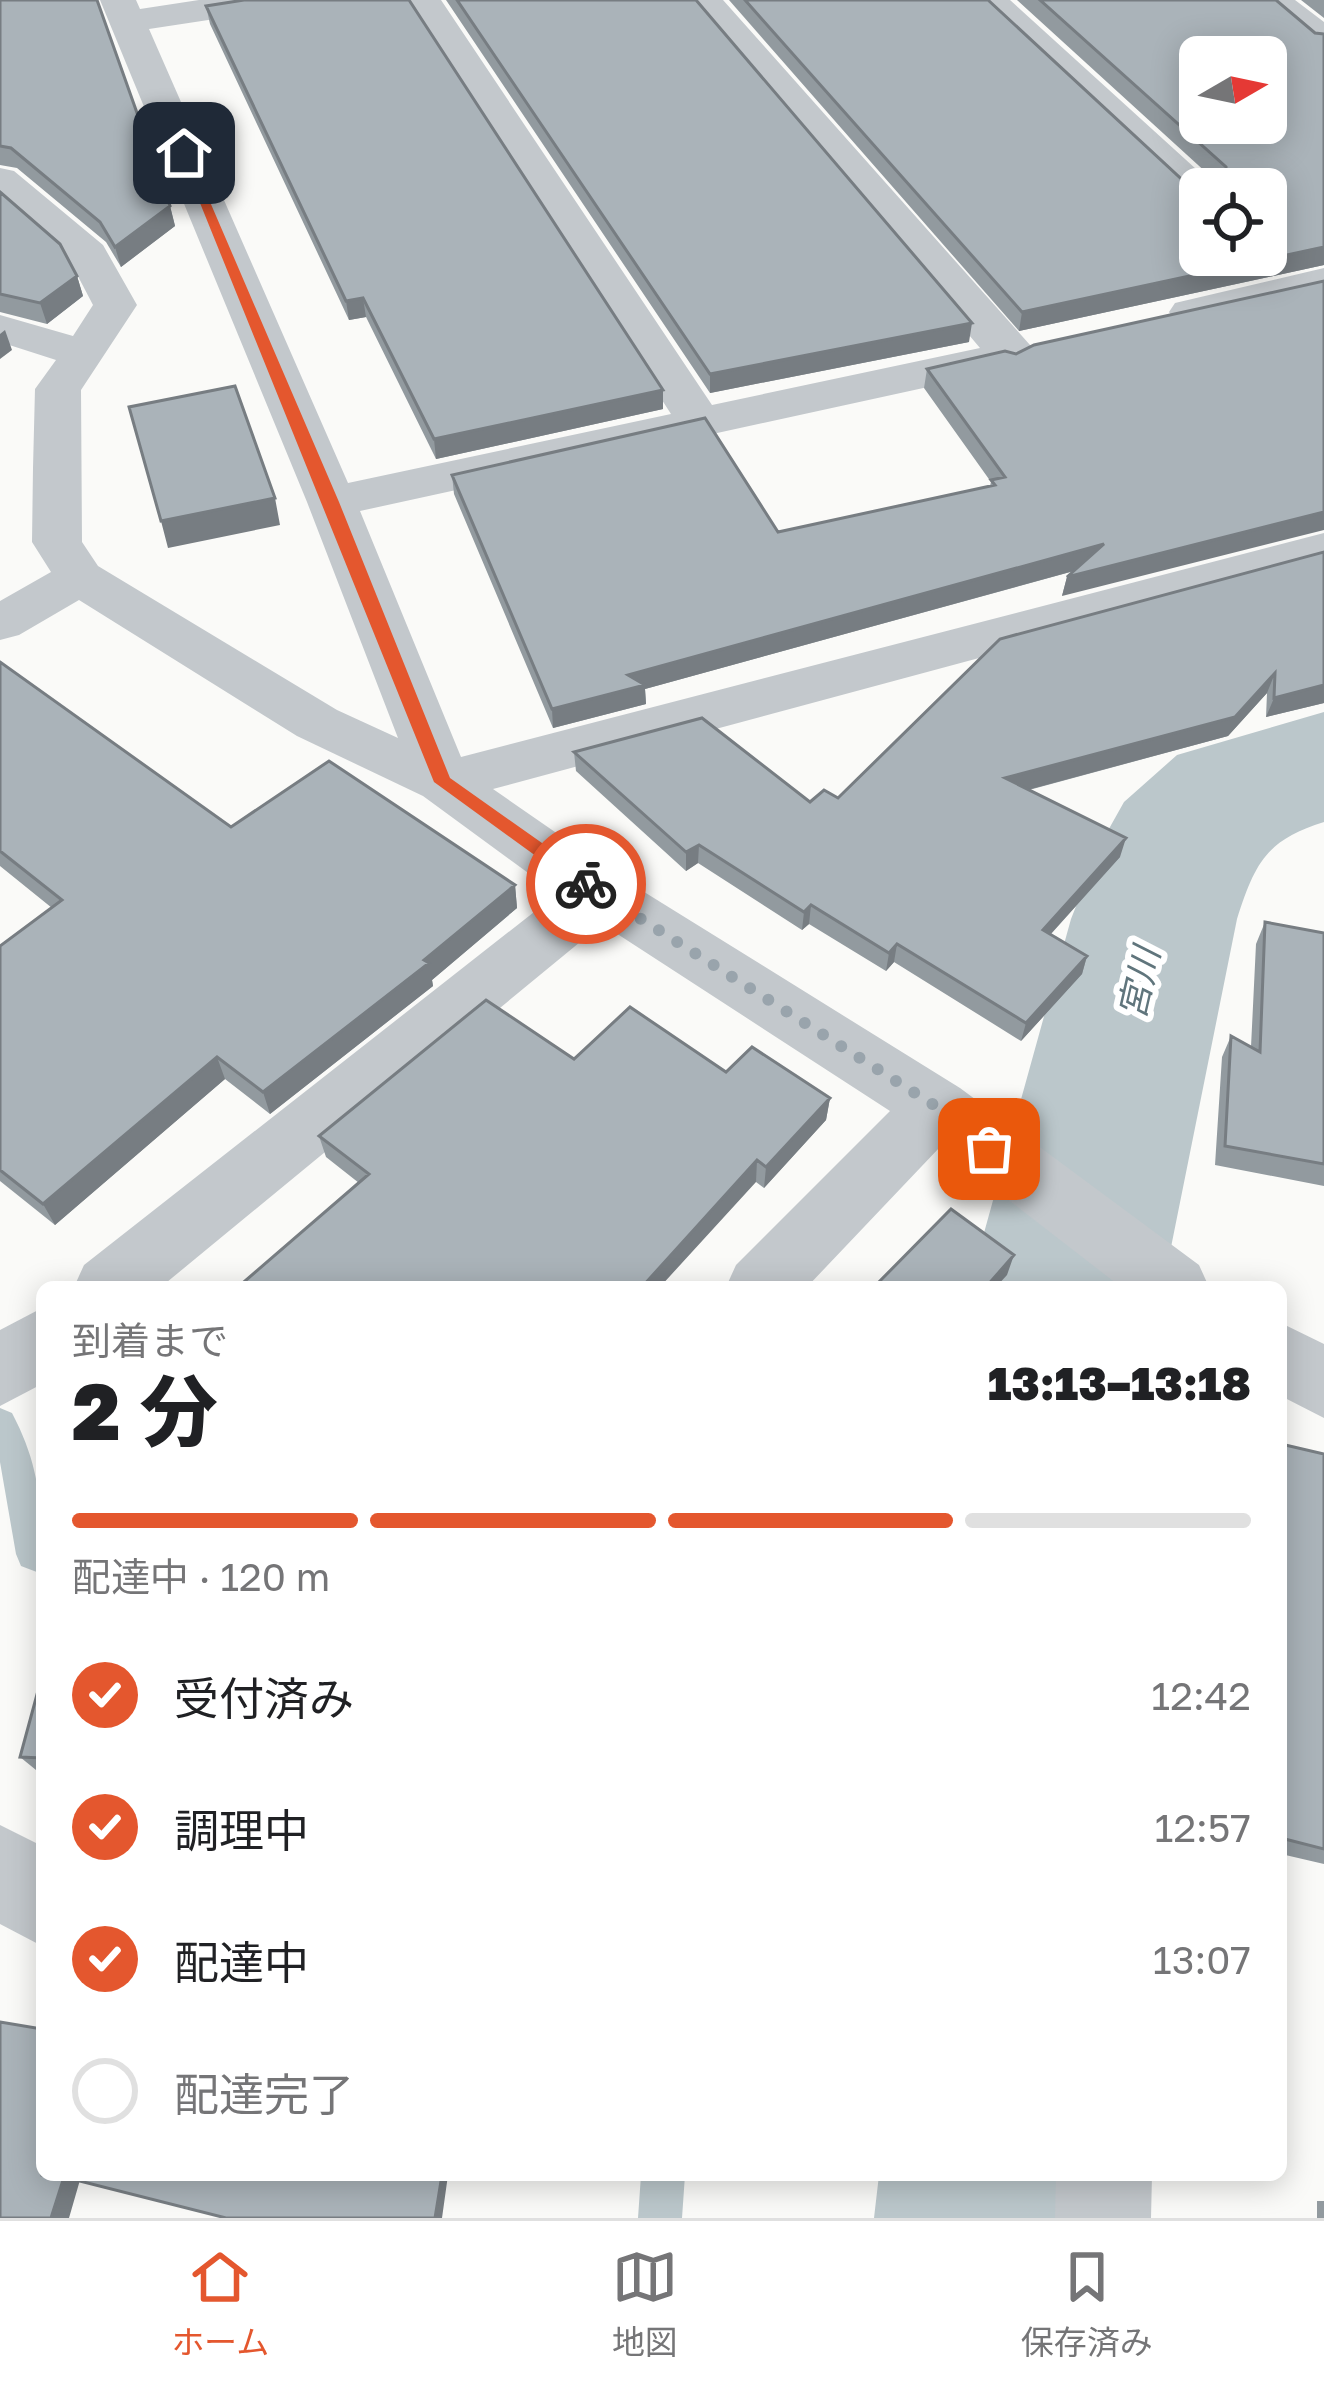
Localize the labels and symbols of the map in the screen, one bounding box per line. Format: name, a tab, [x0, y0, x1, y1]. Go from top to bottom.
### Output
north arrow	[1179, 36, 1287, 144]
pin	[133, 102, 235, 204]
courier	[526, 824, 646, 944]
water label: 宮川	[1109, 939, 1168, 1023]
pin	[938, 1098, 1040, 1200]

